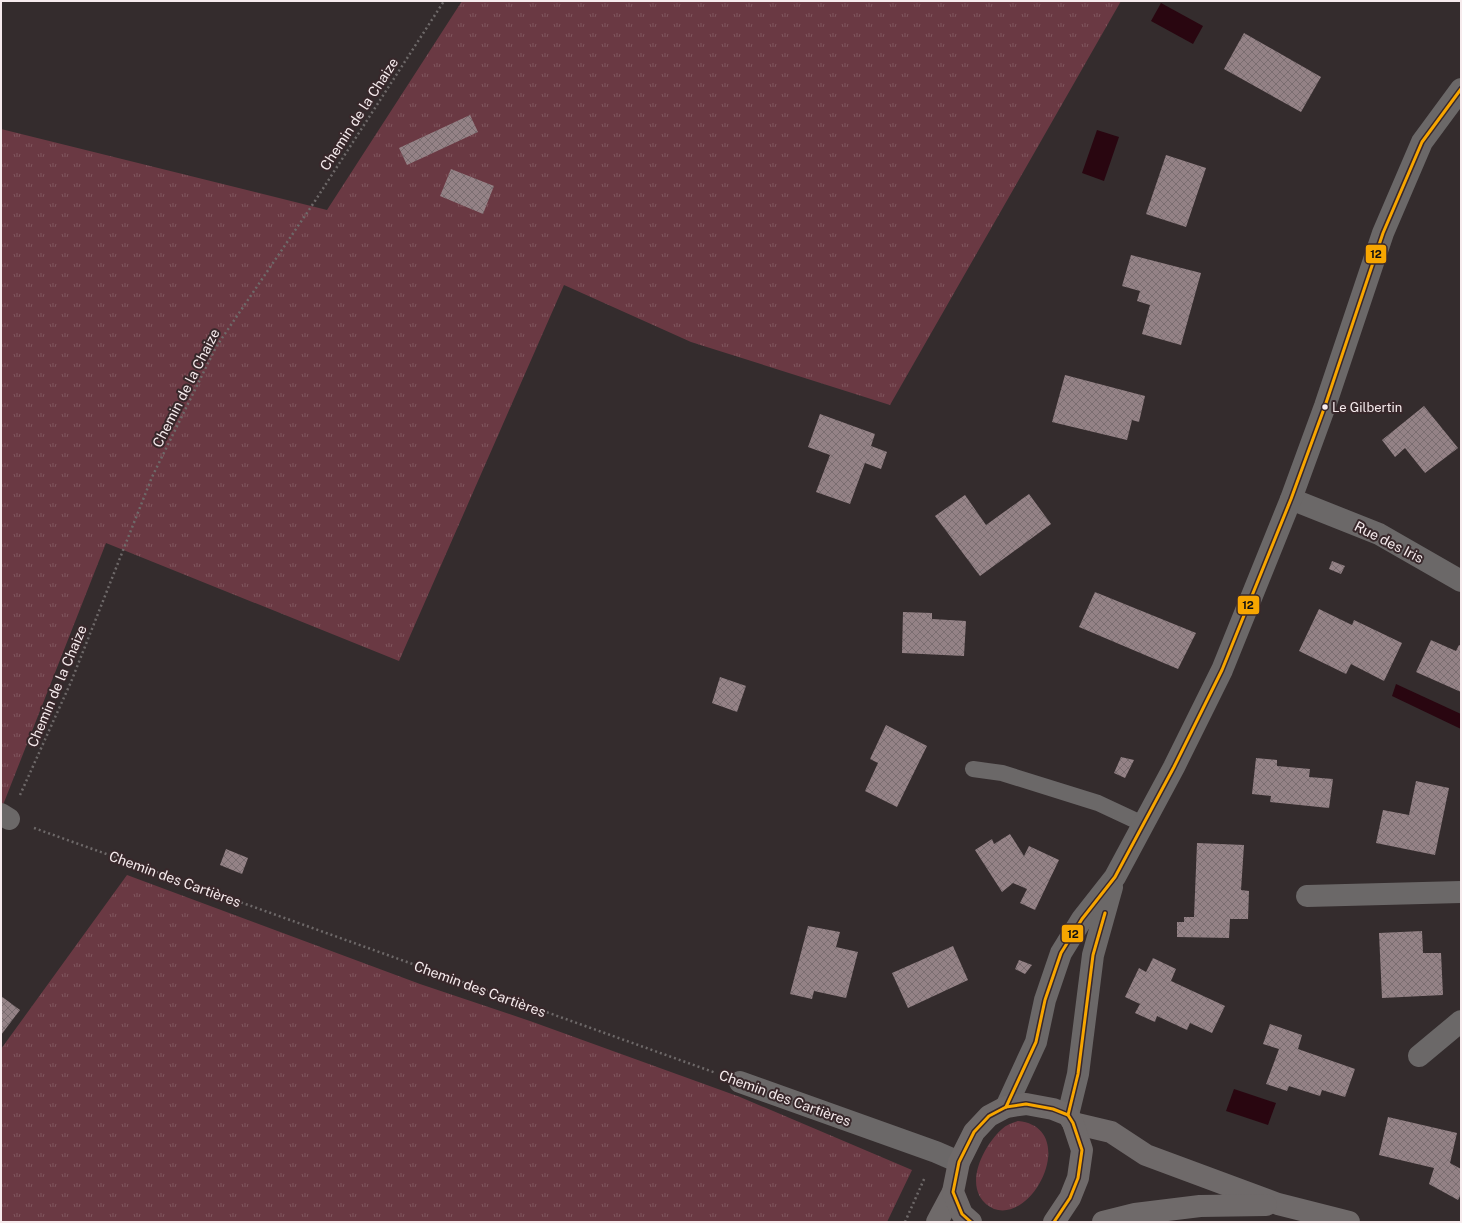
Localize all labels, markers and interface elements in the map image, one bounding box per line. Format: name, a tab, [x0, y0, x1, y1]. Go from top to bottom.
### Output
street label: Chemin de la Chaize	[317, 55, 401, 173]
line badge: 12	[1365, 244, 1387, 264]
text: 12	[1370, 248, 1382, 260]
street label: Chemin de la Chaize	[149, 326, 223, 450]
place label: Le Gilbertin	[1332, 400, 1402, 415]
marker: Le Gilbertin	[1320, 402, 1330, 412]
street label: Rue des Iris	[1352, 518, 1426, 566]
line badge: 12	[1237, 595, 1260, 615]
text: 12	[1242, 599, 1254, 611]
street label: Chemin de la Chaize	[24, 623, 90, 749]
street label: Chemin des Cartières	[107, 848, 243, 910]
line badge: 12	[1061, 924, 1084, 943]
text: 12	[1067, 928, 1079, 940]
street label: Chemin des Cartières	[412, 958, 548, 1020]
street label: Chemin des Cartières	[717, 1067, 853, 1129]

